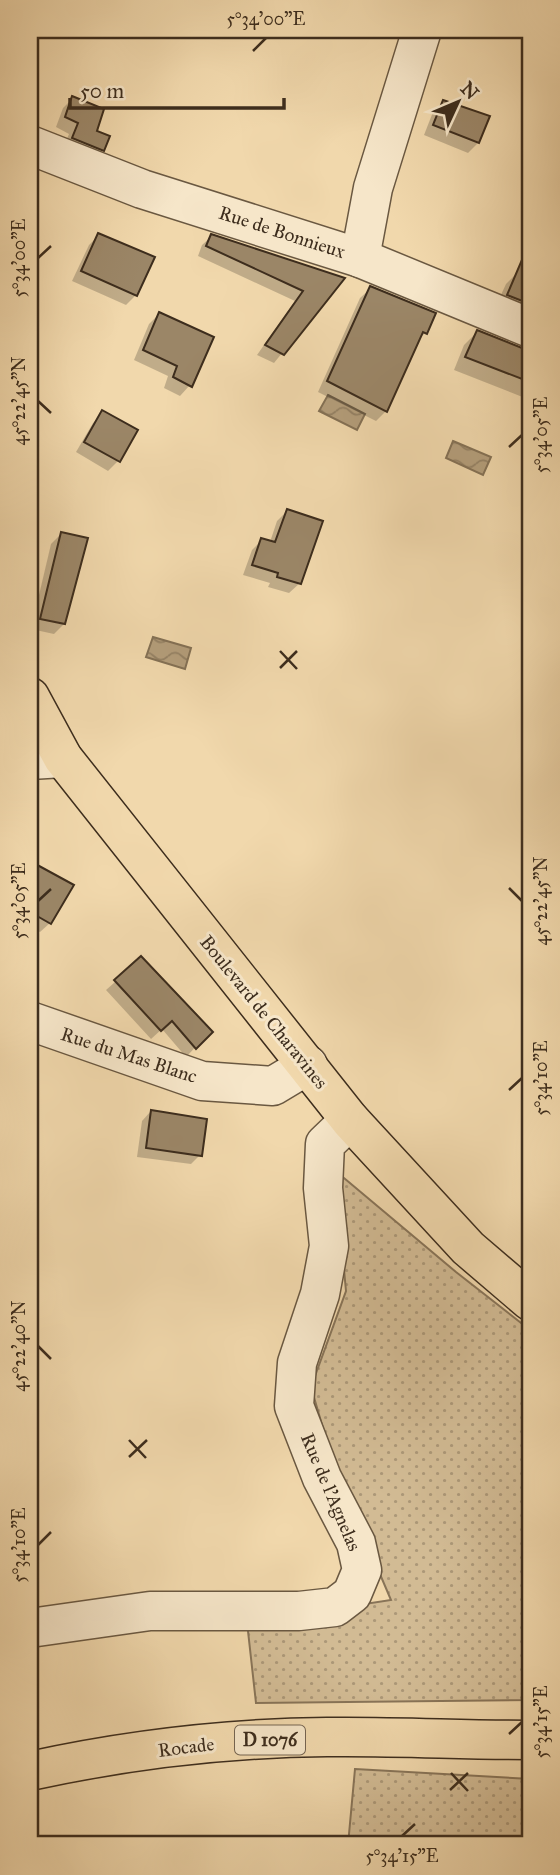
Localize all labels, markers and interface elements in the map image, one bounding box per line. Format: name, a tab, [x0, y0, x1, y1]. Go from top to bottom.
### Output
text: 5°34'00"E	[227, 8, 306, 30]
scale bar	[70, 66, 284, 110]
north arrow	[424, 66, 494, 136]
text: N	[456, 77, 484, 104]
text: 50 m	[80, 78, 125, 104]
street label: Rue de Bonnieux	[216, 201, 349, 263]
text: 5°34'00"E	[8, 218, 30, 297]
text: 45°22'45"N	[8, 356, 30, 446]
text: 5°34'05"E	[530, 397, 552, 473]
text: 45°22'45"N	[530, 856, 552, 946]
text: 5°34'05"E	[8, 863, 30, 939]
street label: Boulevard de Charavines	[195, 931, 333, 1093]
street label: Rue du Mas Blanc	[58, 1022, 200, 1088]
text: 5°34'10"E	[530, 1040, 552, 1116]
text: 45°22'40"N	[8, 1300, 30, 1392]
street label: Rue de l'Agnelas	[295, 1430, 366, 1555]
text: 5°34'10"E	[8, 1507, 30, 1583]
text: 5°34'15"E	[530, 1685, 552, 1759]
road number: D 1076	[235, 1726, 305, 1755]
street label: Rocade	[157, 1732, 215, 1762]
text: 5°34'15"E	[365, 1845, 439, 1867]

